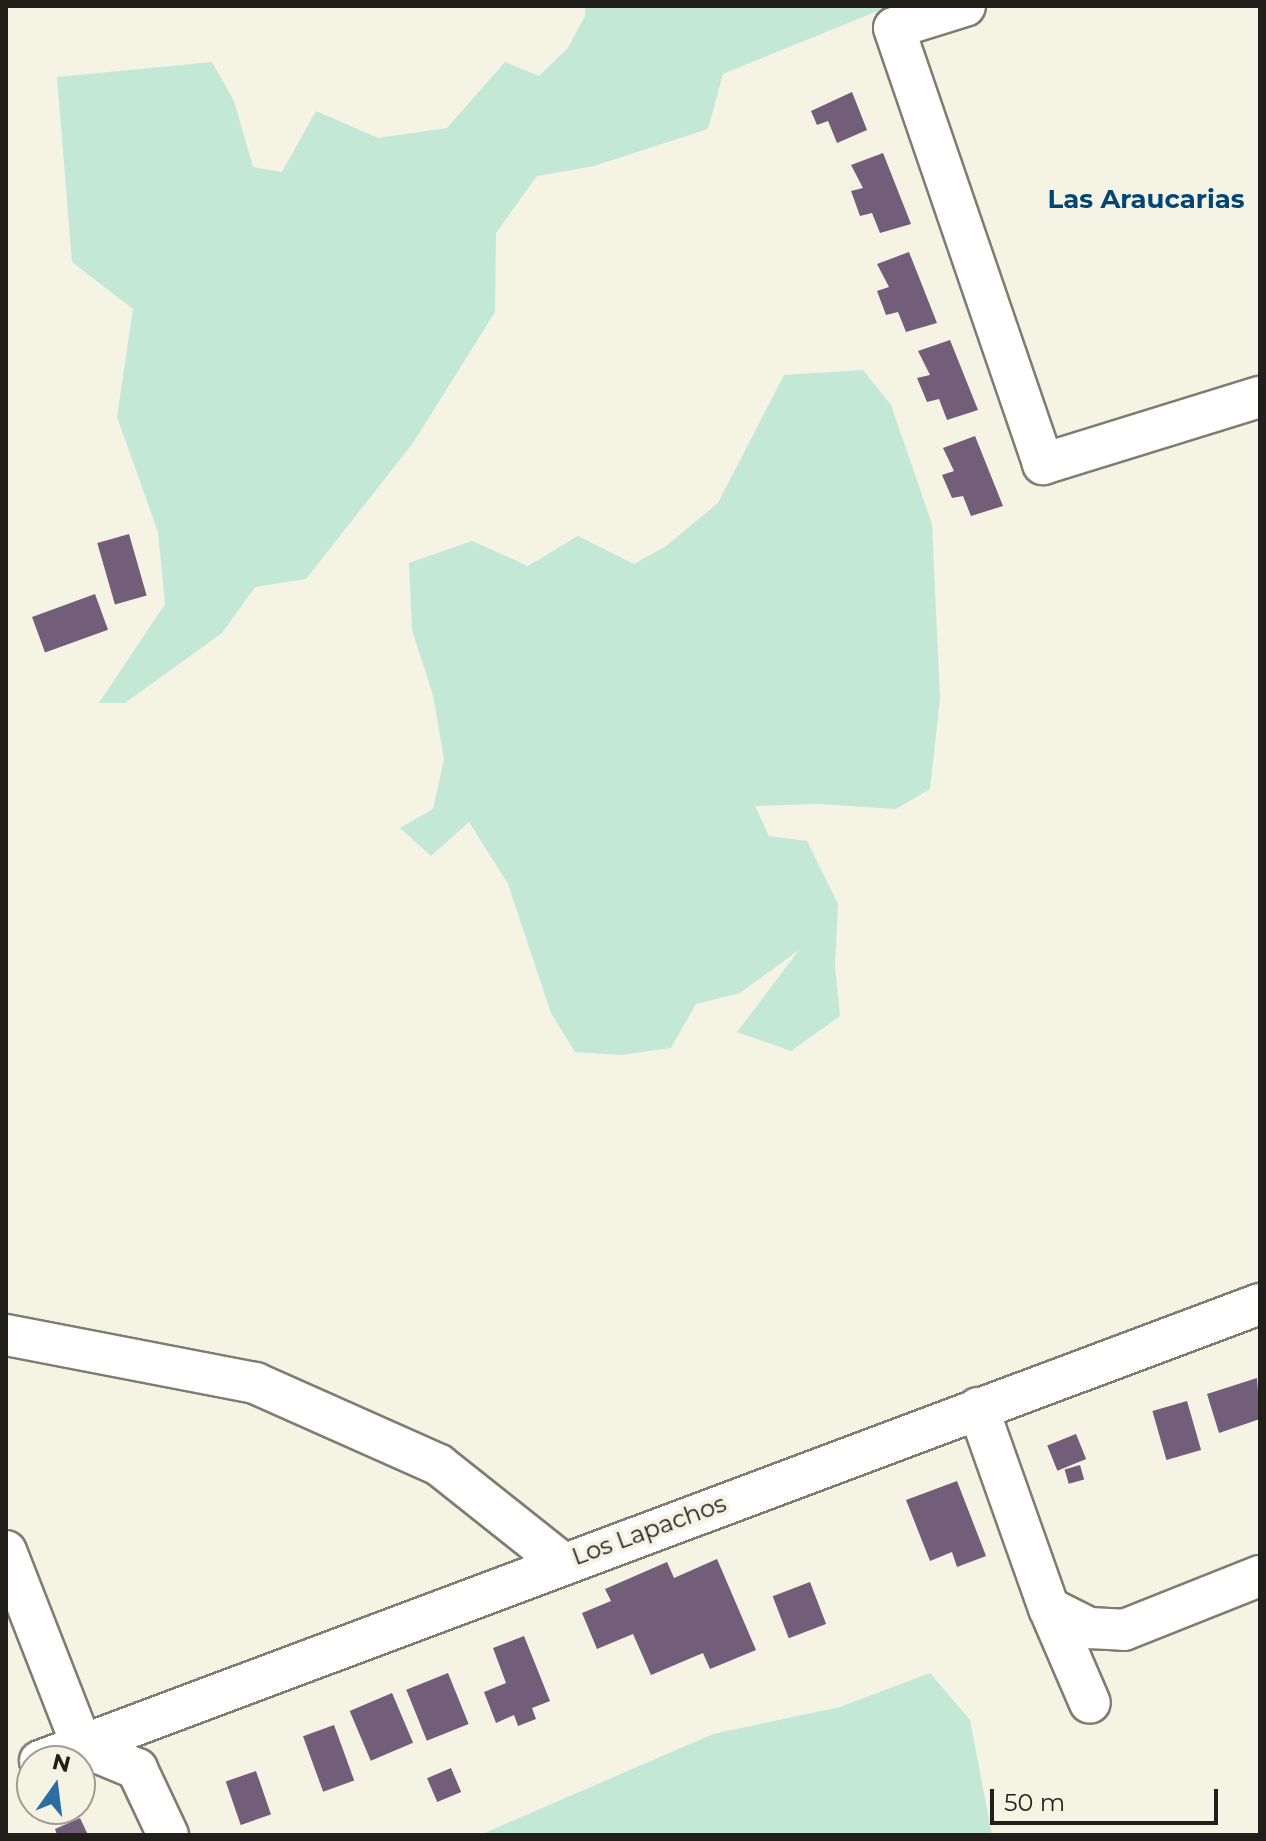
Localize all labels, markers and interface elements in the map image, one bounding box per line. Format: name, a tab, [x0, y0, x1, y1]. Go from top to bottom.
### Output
district label: Las Araucarias	[1047, 184, 1245, 216]
street label: Los Lapachos	[568, 1489, 730, 1571]
north arrow	[16, 1745, 96, 1825]
text: N	[50, 1748, 73, 1778]
scale bar	[994, 1773, 1222, 1823]
text: 50 m	[1004, 1788, 1065, 1817]

